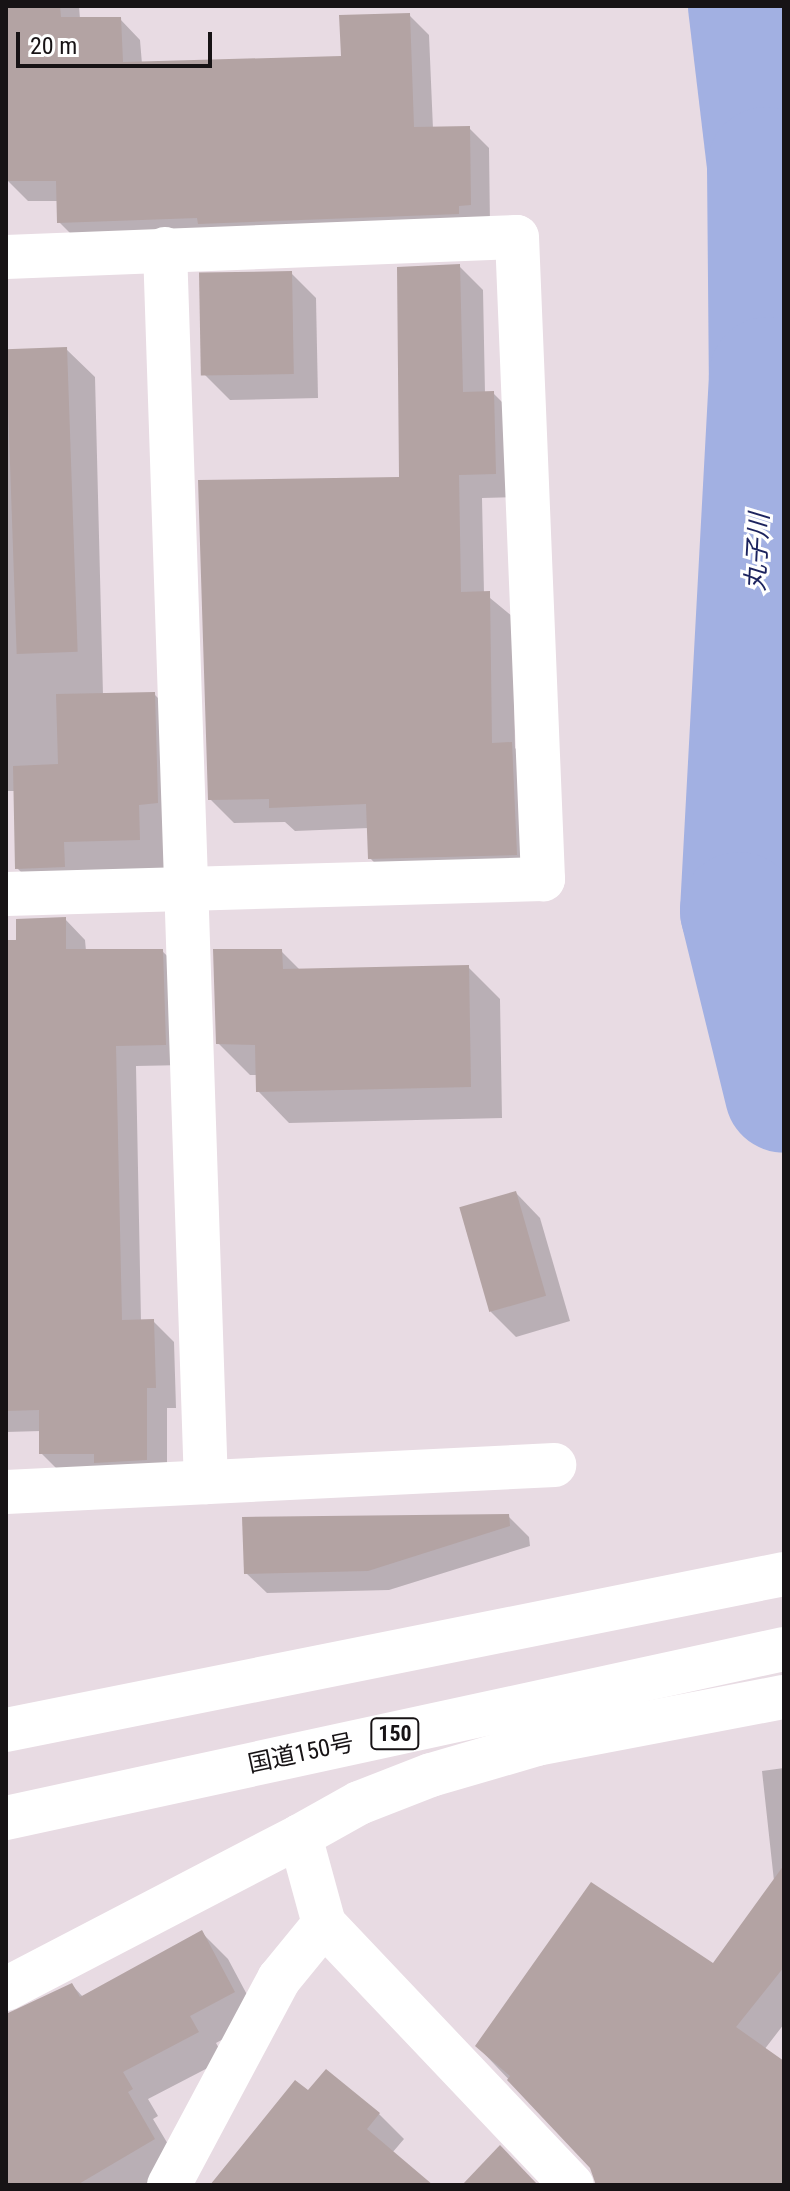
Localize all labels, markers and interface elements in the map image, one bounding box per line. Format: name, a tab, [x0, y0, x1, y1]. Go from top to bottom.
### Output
scale bar	[20, 16, 216, 66]
text: 20 m	[30, 32, 77, 60]
water label: 丸子川	[740, 512, 776, 592]
road number: 150	[369, 1716, 421, 1752]
street label: 国道150号	[245, 1729, 357, 1779]

